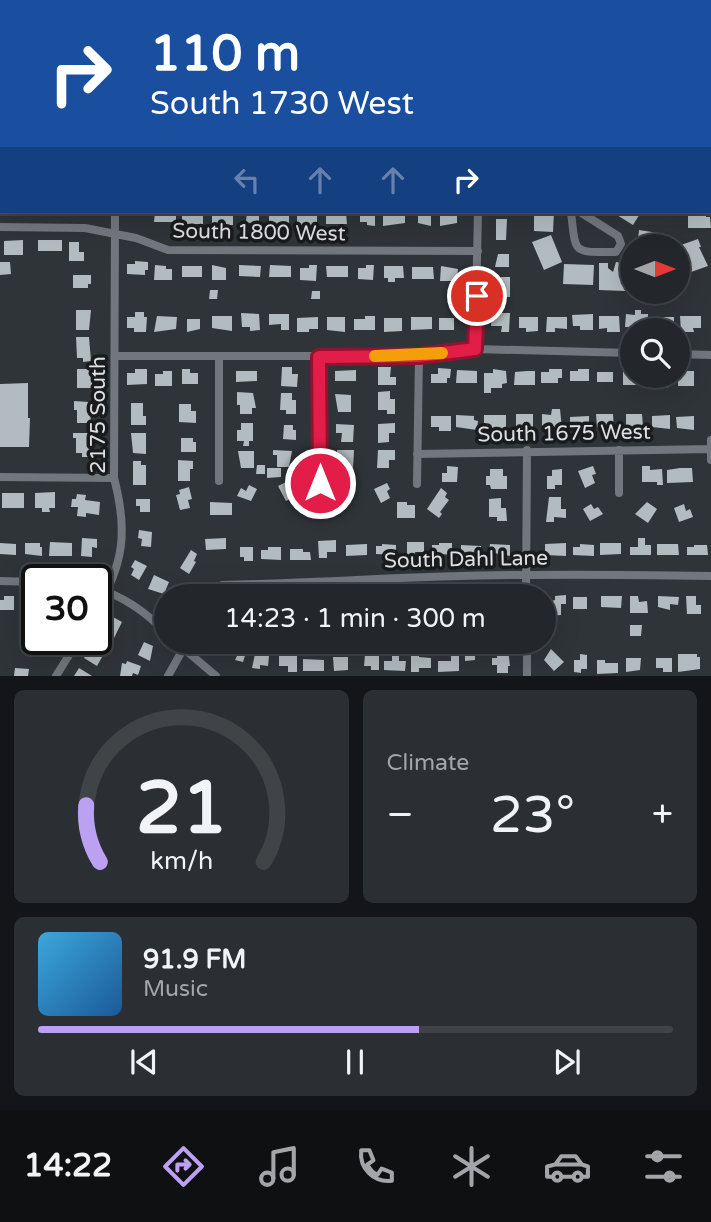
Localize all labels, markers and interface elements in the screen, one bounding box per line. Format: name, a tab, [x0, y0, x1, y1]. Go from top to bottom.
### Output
text: 110 m	[150, 25, 300, 84]
icon: right	[35, 28, 126, 119]
text: South 1730 West	[150, 85, 414, 123]
icon: left	[228, 161, 266, 199]
icon: ahead	[301, 161, 339, 199]
icon: ahead	[374, 161, 412, 199]
icon: right	[447, 161, 485, 199]
street label: South 1800 West	[172, 218, 346, 247]
north arrow	[620, 234, 690, 304]
map controls	[620, 234, 690, 388]
pin	[447, 266, 507, 326]
icon: arrive	[458, 277, 496, 315]
button: search	[620, 318, 690, 388]
street label: 2175 South	[86, 356, 111, 474]
street label: South 1675 West	[477, 419, 651, 448]
position arrow	[283, 446, 357, 520]
street label: South Dahl Lane	[384, 546, 548, 573]
speed limit sign: 30	[21, 564, 112, 655]
text: 14:23 · 1 min · 300 m	[224, 603, 486, 634]
text: Climate	[387, 749, 469, 777]
text: 21	[136, 766, 227, 854]
text: 23°	[490, 784, 575, 847]
text: −	[387, 792, 414, 838]
text: +	[652, 792, 673, 838]
text: km/h	[150, 846, 213, 876]
text: 91.9 FM	[143, 944, 246, 975]
text: Music	[143, 975, 208, 1003]
icon: previous	[125, 1043, 163, 1081]
icon: pause	[336, 1043, 374, 1081]
icon: next	[548, 1043, 586, 1081]
icon: directions	[159, 1142, 208, 1191]
icon: music	[255, 1142, 304, 1191]
icon: phone	[351, 1142, 400, 1191]
icon: climate	[447, 1142, 496, 1191]
icon: car	[543, 1142, 592, 1191]
icon: filters	[639, 1142, 688, 1191]
text: 14:22	[23, 1147, 112, 1185]

